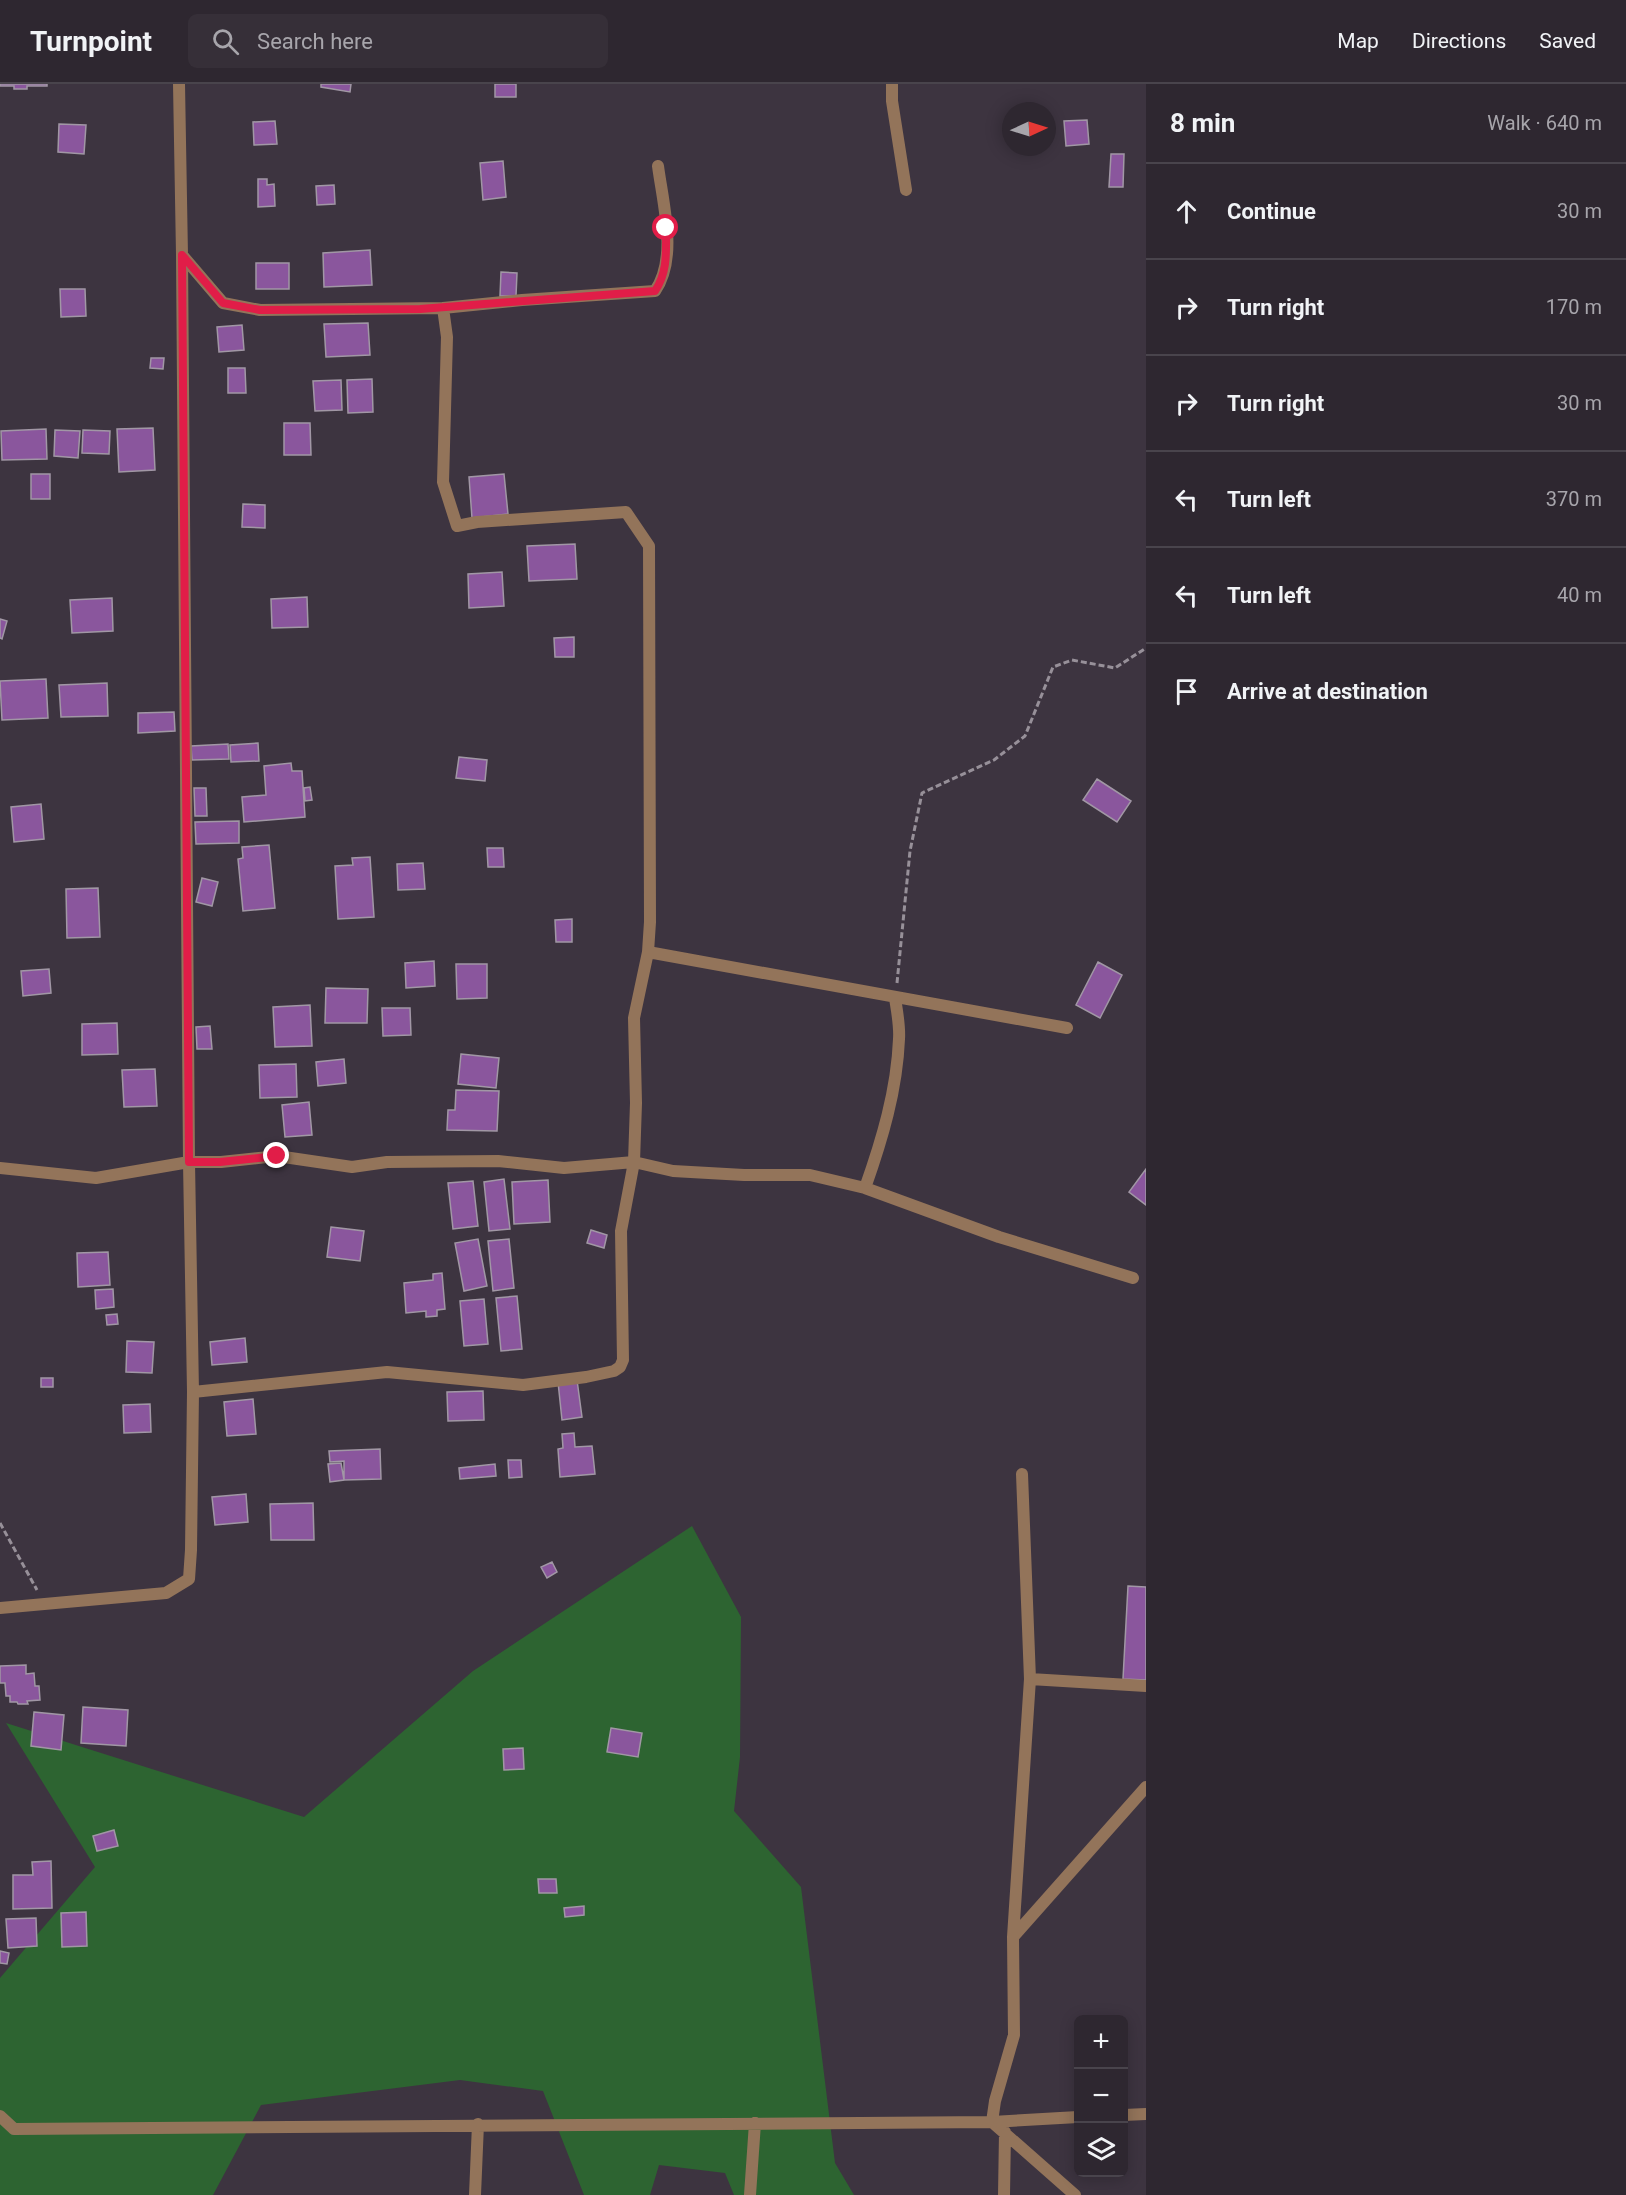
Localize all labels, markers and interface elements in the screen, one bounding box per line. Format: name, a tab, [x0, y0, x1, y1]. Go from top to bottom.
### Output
search box	[188, 14, 608, 68]
text: Turnpoint	[30, 25, 152, 58]
icon: search	[209, 25, 242, 58]
text: Search here	[257, 29, 373, 54]
text: Map	[1337, 29, 1379, 53]
text: Directions	[1412, 29, 1506, 53]
text: Saved	[1539, 29, 1596, 53]
north arrow	[1002, 102, 1056, 156]
text: 8 min	[1170, 108, 1235, 138]
text: Walk · 640 m	[1487, 111, 1602, 135]
icon: ahead	[1170, 195, 1203, 228]
text: Continue	[1227, 199, 1316, 224]
text: 30 m	[1557, 199, 1602, 223]
route start	[652, 214, 678, 240]
icon: right	[1170, 291, 1203, 324]
text: Turn right	[1227, 295, 1324, 320]
text: 170 m	[1546, 295, 1602, 319]
icon: right	[1170, 387, 1203, 420]
text: Turn right	[1227, 391, 1324, 416]
text: 30 m	[1557, 391, 1602, 415]
icon: left	[1170, 483, 1203, 516]
text: Turn left	[1227, 487, 1311, 512]
text: 370 m	[1546, 487, 1602, 511]
icon: left	[1170, 579, 1203, 612]
text: Turn left	[1227, 583, 1311, 608]
text: 40 m	[1557, 583, 1602, 607]
icon: arrive	[1170, 675, 1203, 708]
text: Arrive at destination	[1227, 679, 1428, 704]
route end	[263, 1142, 289, 1168]
map controls	[1074, 2015, 1128, 2177]
button: +	[1074, 2015, 1128, 2069]
button: −	[1074, 2069, 1128, 2123]
button: layers	[1074, 2123, 1128, 2177]

